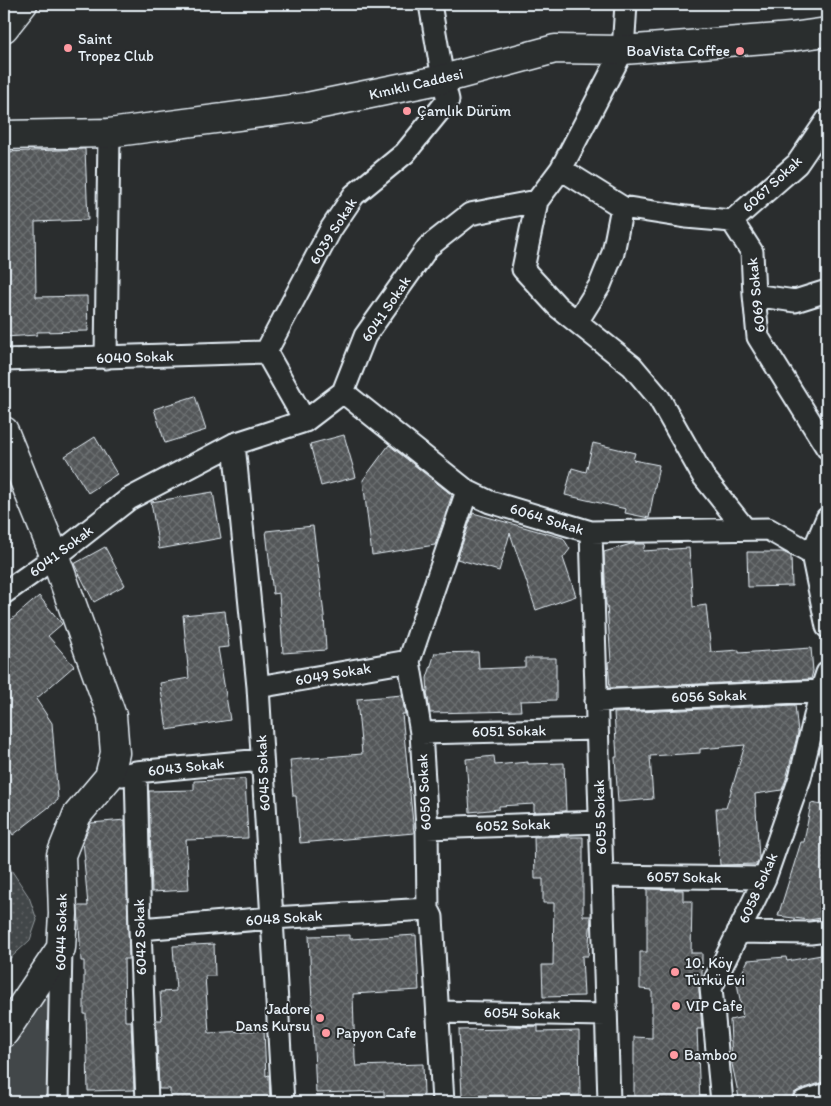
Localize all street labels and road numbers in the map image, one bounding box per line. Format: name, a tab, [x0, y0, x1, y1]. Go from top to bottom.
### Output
street label: Kınıklı Caddesi	[367, 64, 465, 104]
street label: 6067 Sokak	[738, 152, 806, 216]
street label: 6039 Sokak	[305, 194, 361, 268]
street label: 6069 Sokak	[743, 256, 769, 333]
street label: 6041 Sokak	[357, 272, 415, 345]
street label: 6040 Sokak	[96, 347, 174, 367]
street label: 6064 Sokak	[508, 499, 586, 539]
street label: 6041 Sokak	[25, 521, 97, 581]
street label: 6049 Sokak	[294, 658, 372, 689]
street label: 6056 Sokak	[671, 686, 747, 706]
street label: 6051 Sokak	[472, 721, 547, 741]
street label: 6045 Sokak	[252, 734, 274, 812]
street label: 6050 Sokak	[413, 753, 435, 831]
street label: 6043 Sokak	[147, 754, 225, 780]
street label: 6055 Sokak	[590, 779, 610, 855]
street label: 6052 Sokak	[475, 815, 551, 835]
street label: 6058 Sokak	[734, 850, 782, 926]
street label: 6057 Sokak	[646, 867, 722, 887]
street label: 6044 Sokak	[51, 893, 71, 971]
street label: 6042 Sokak	[130, 898, 150, 975]
street label: 6048 Sokak	[245, 906, 323, 930]
street label: 6054 Sokak	[484, 1003, 561, 1023]

